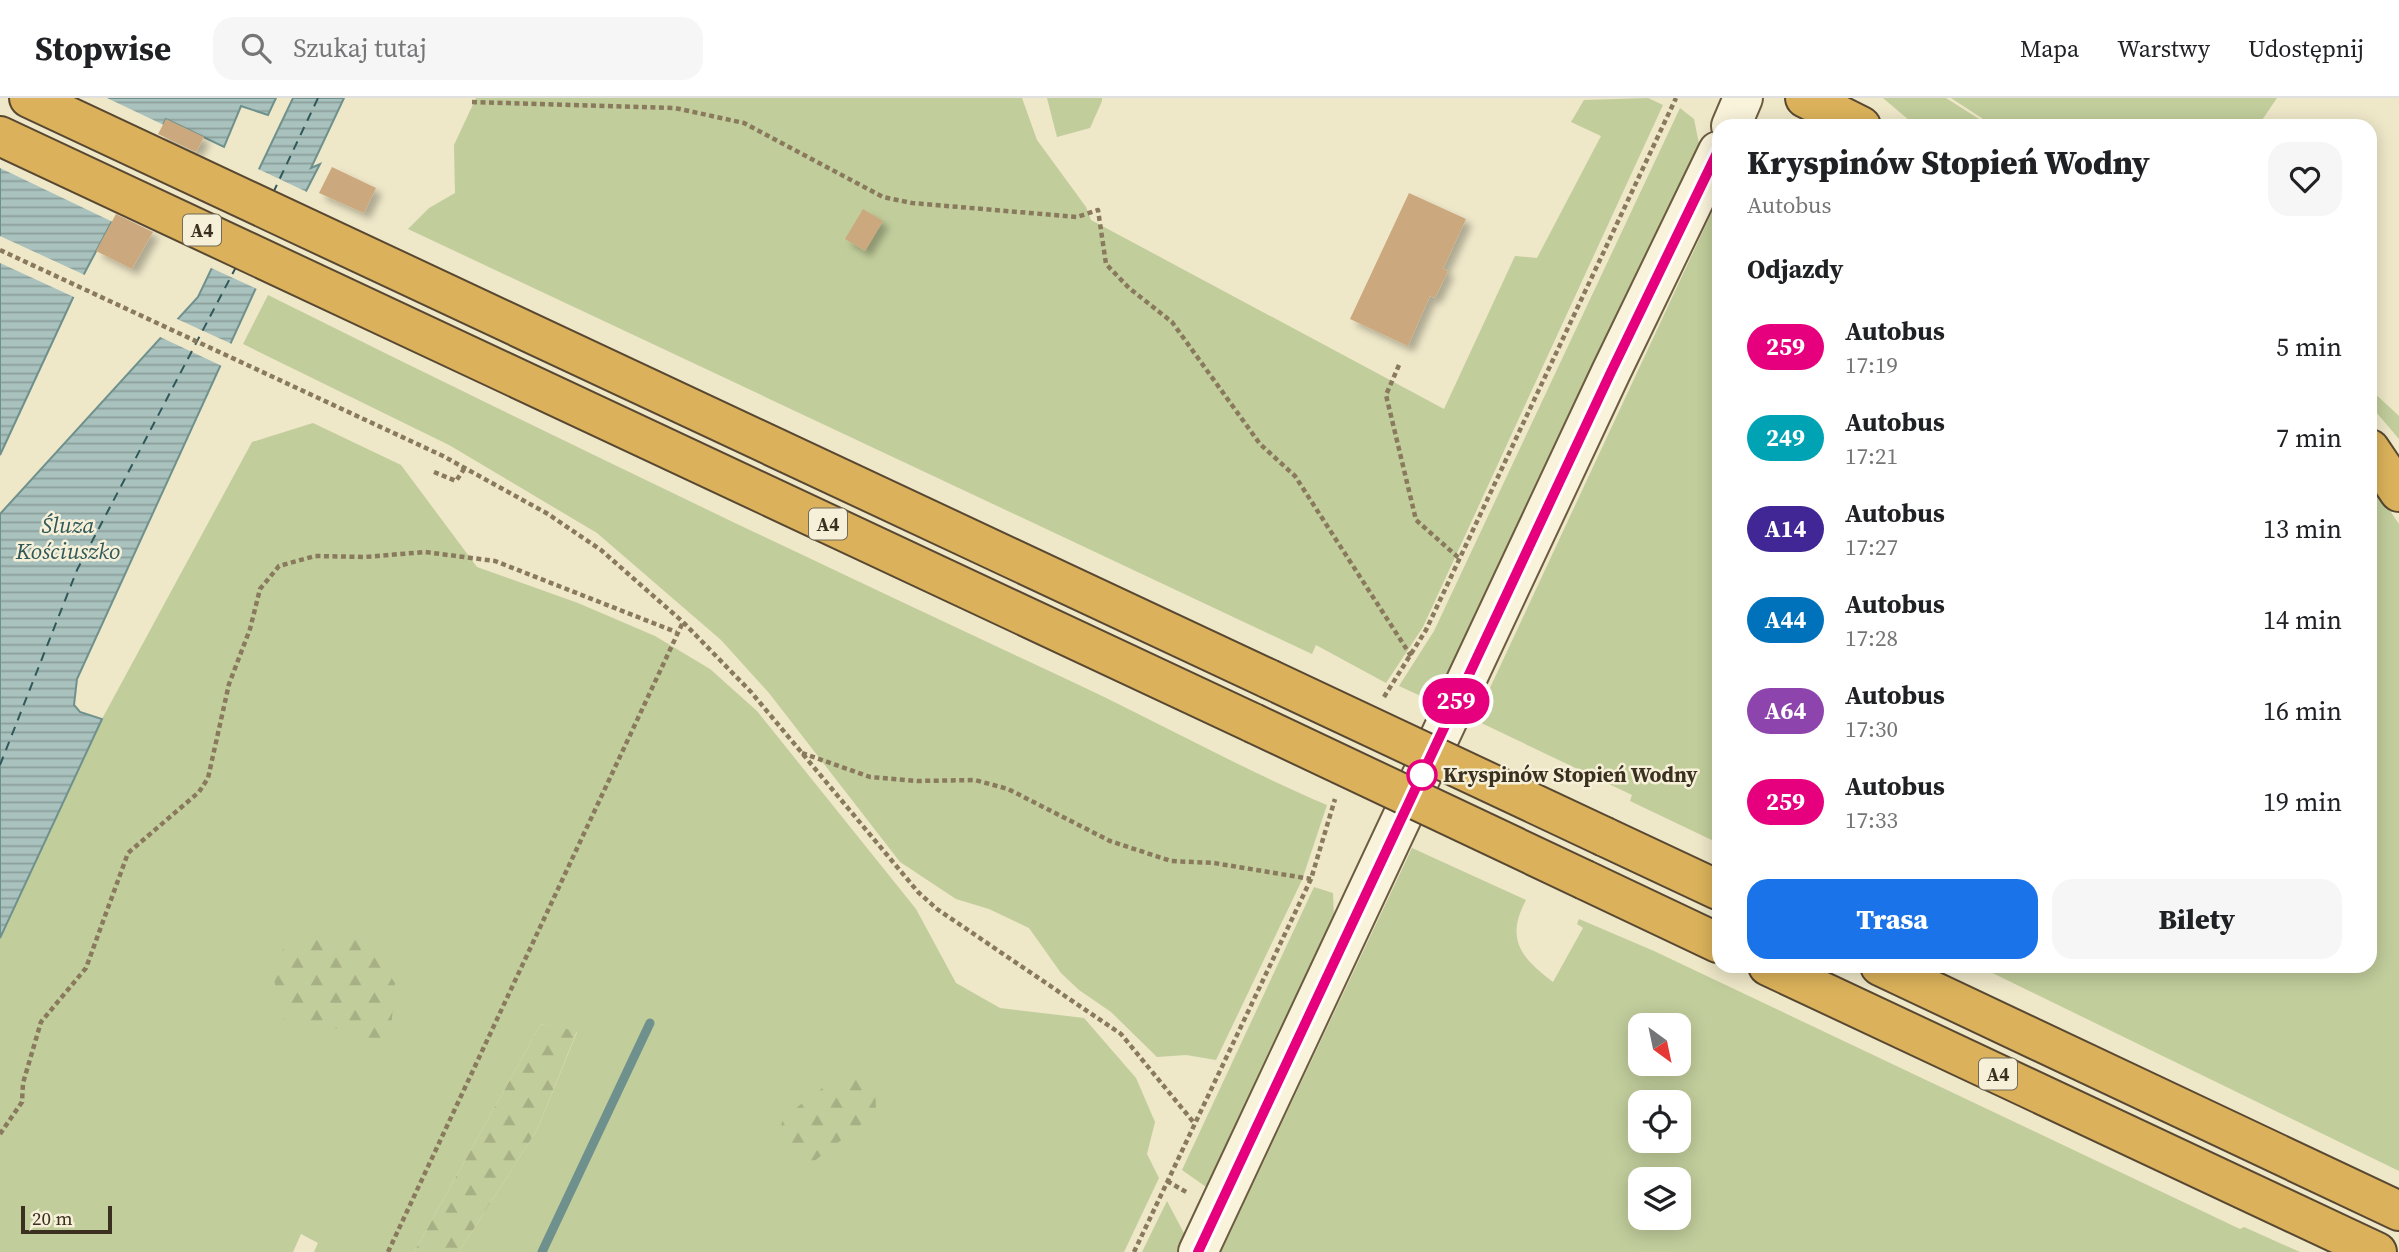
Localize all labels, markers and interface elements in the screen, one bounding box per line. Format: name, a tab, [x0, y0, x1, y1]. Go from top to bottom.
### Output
search box	[213, 17, 703, 80]
text: Stopwise	[35, 26, 171, 71]
icon: search	[237, 29, 275, 67]
text: Szukaj tutaj	[293, 30, 427, 66]
text: Mapa	[2020, 32, 2079, 65]
text: Warstwy	[2117, 32, 2210, 65]
text: Udostępnij	[2248, 32, 2364, 65]
text: Kryspinów Stopień Wodny	[1747, 140, 2150, 185]
button: heart	[2268, 142, 2342, 216]
text: Autobus	[1747, 189, 1832, 221]
road number: A4	[183, 214, 221, 246]
text: Odjazdy	[1747, 251, 1843, 287]
text: Autobus	[1845, 313, 1945, 349]
text: 5 min	[2276, 329, 2342, 365]
text: 259	[1766, 330, 1805, 363]
text: 17:19	[1845, 349, 1898, 381]
text: Autobus	[1845, 404, 1945, 440]
text: 7 min	[2276, 420, 2342, 456]
text: 249	[1766, 421, 1805, 454]
text: 17:21	[1845, 440, 1898, 472]
text: Autobus	[1845, 495, 1945, 531]
road number: A4	[809, 508, 847, 540]
water label: Śluza Kościuszko	[15, 509, 120, 567]
text: 13 min	[2263, 511, 2342, 547]
text: A14	[1764, 512, 1807, 545]
text: 17:27	[1845, 531, 1898, 563]
text: Autobus	[1845, 586, 1945, 622]
text: 14 min	[2263, 602, 2342, 638]
text: A44	[1764, 603, 1807, 636]
text: 17:28	[1845, 622, 1898, 654]
text: Autobus	[1845, 677, 1945, 713]
line badge: 259	[1416, 678, 1496, 724]
text: 259	[1436, 684, 1476, 717]
text: 16 min	[2263, 693, 2342, 729]
text: A64	[1764, 694, 1807, 727]
text: 17:30	[1845, 713, 1898, 745]
marker: Kryspinów Stopień Wodny	[1407, 760, 1437, 790]
place label: Kryspinów Stopień Wodny	[1443, 760, 1698, 789]
text: Autobus	[1845, 768, 1945, 804]
text: 19 min	[2263, 784, 2342, 820]
text: 259	[1766, 785, 1805, 818]
text: 17:33	[1845, 804, 1898, 836]
button: Trasa	[1747, 879, 2038, 959]
button: Bilety	[2052, 879, 2342, 959]
north arrow	[1628, 1013, 1690, 1076]
map controls	[1628, 1013, 1691, 1230]
road number: A4	[1979, 1058, 2017, 1090]
button: locate	[1628, 1090, 1691, 1153]
button: layers	[1628, 1167, 1691, 1230]
scale bar	[21, 1203, 112, 1235]
text: 20 m	[32, 1205, 73, 1231]

